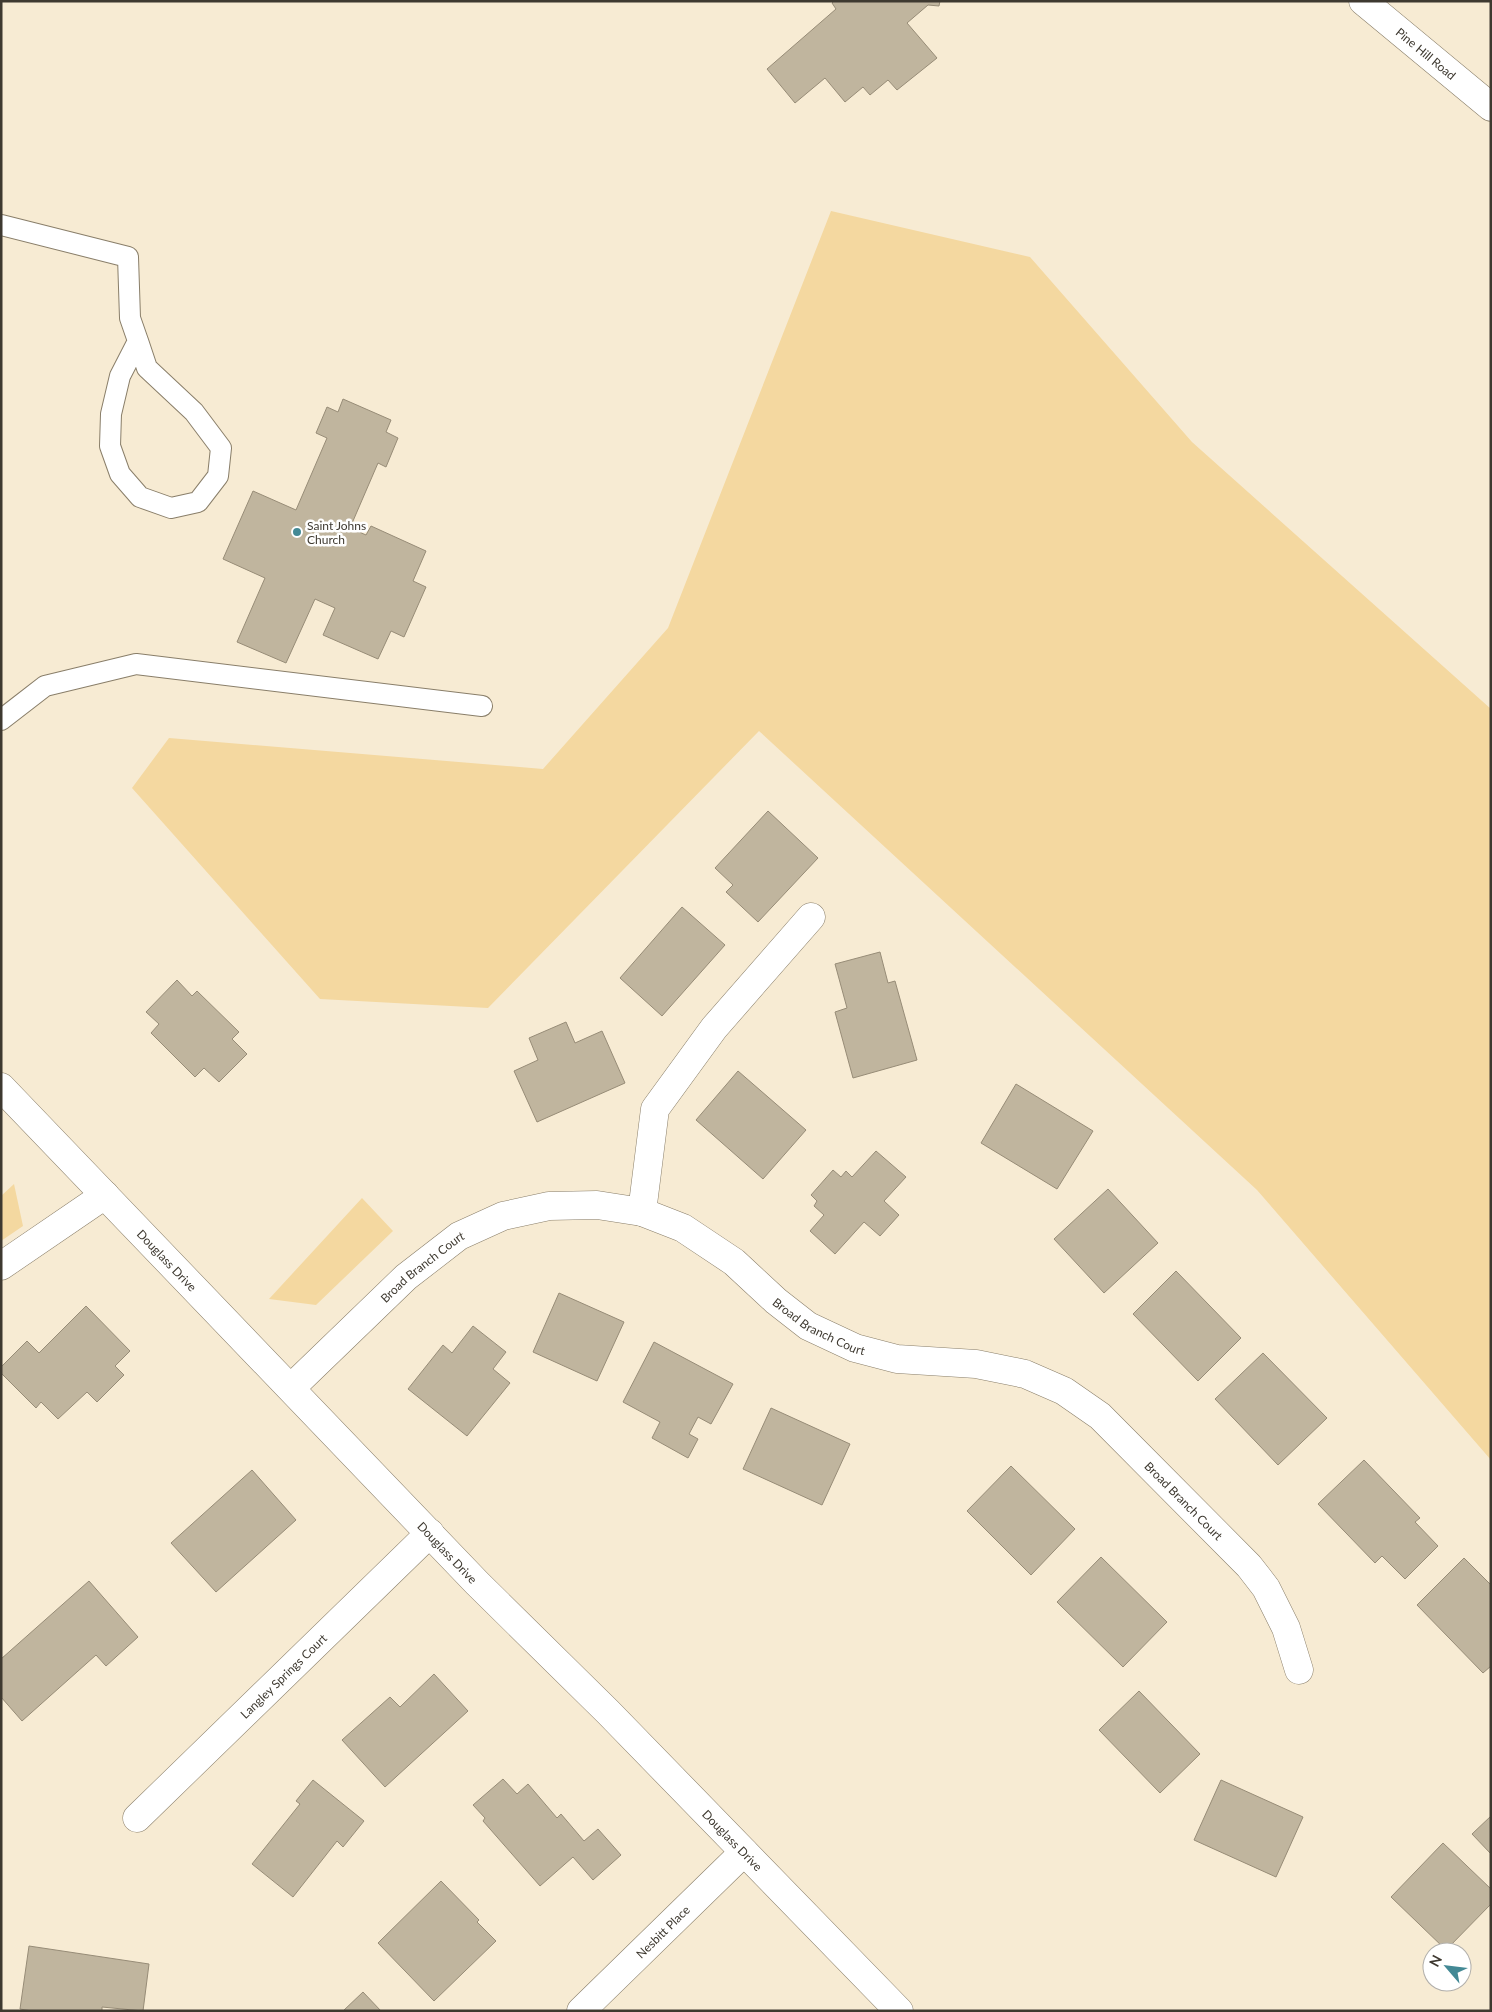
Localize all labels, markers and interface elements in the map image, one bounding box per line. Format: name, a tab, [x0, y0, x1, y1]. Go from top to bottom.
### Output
street label: Pine Hill Road	[1393, 24, 1459, 83]
place label: Saint Johns Church	[307, 518, 366, 547]
marker: Saint Johns Church	[291, 526, 303, 538]
street label: Douglass Drive	[134, 1226, 200, 1294]
street label: Broad Branch Court	[377, 1227, 467, 1305]
street label: Broad Branch Court	[770, 1294, 868, 1358]
street label: Broad Branch Court	[1142, 1458, 1227, 1543]
street label: Douglass Drive	[415, 1518, 481, 1586]
street label: Langley Springs Court	[237, 1630, 330, 1721]
street label: Douglass Drive	[699, 1806, 766, 1874]
street label: Nesbitt Place	[633, 1902, 693, 1961]
north arrow	[1422, 1942, 1472, 1992]
text: N	[1425, 1952, 1445, 1969]

